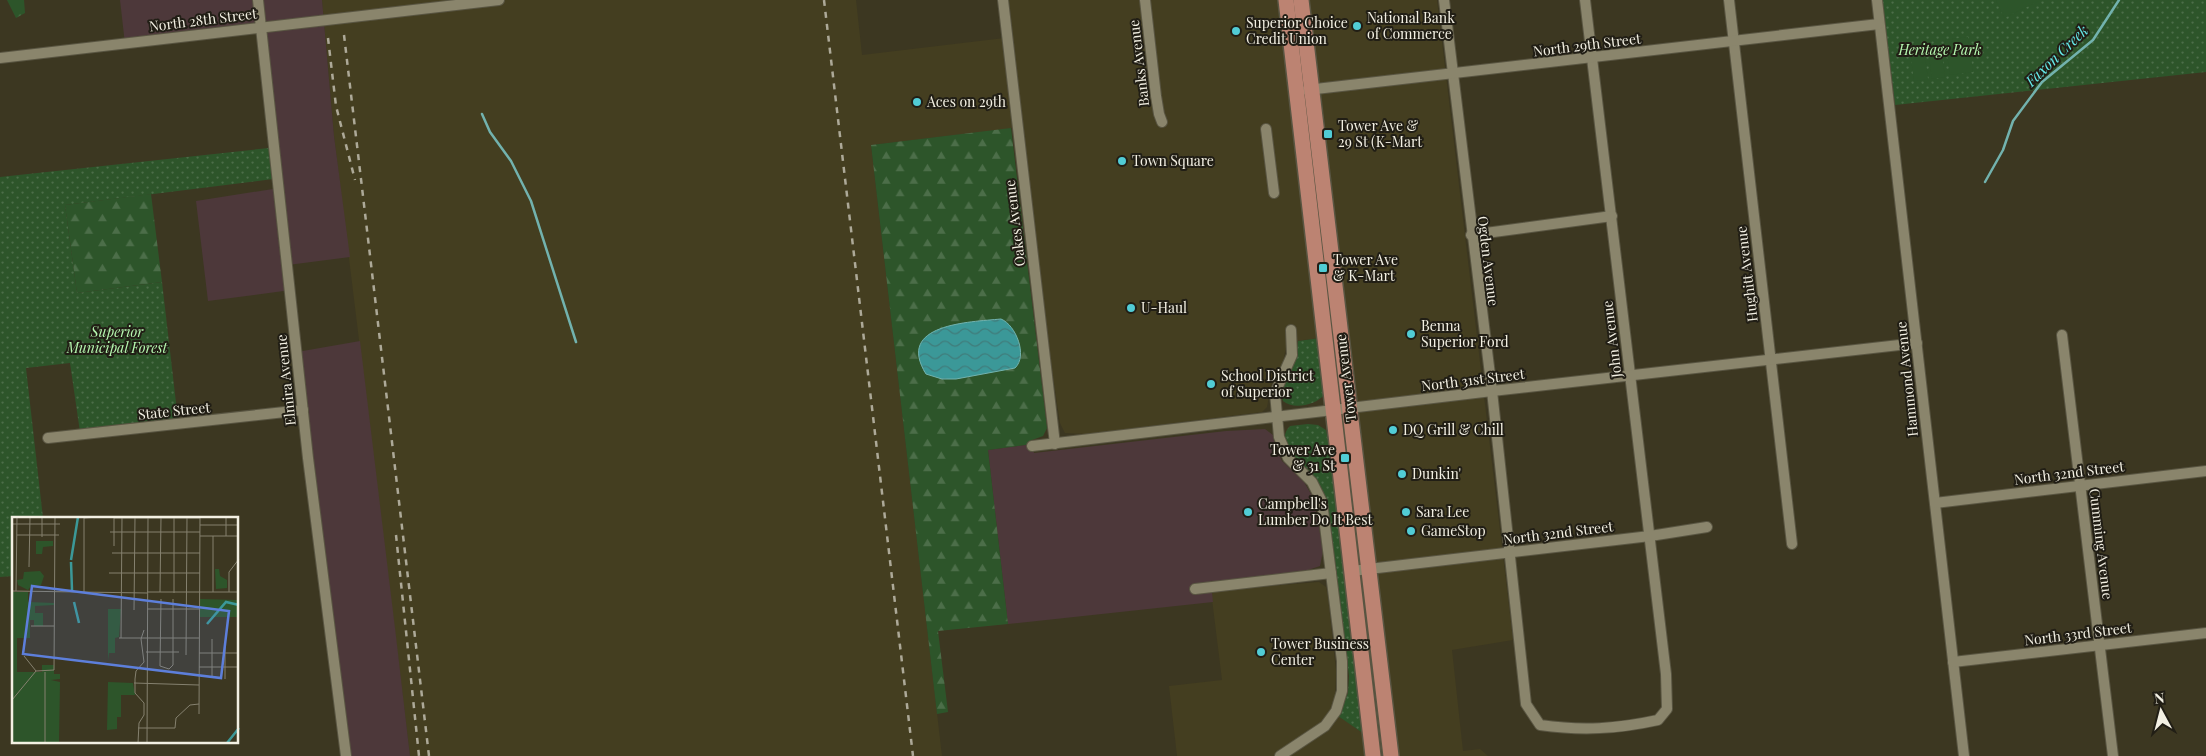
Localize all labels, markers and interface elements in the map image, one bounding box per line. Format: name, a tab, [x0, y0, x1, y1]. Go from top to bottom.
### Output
street label: North 28th Street	[148, 3, 259, 36]
place label: National Bank of Commerce	[1367, 8, 1455, 43]
place label: Superior Choice Credit Union	[1246, 13, 1348, 48]
street label: Banks Avenue	[1124, 19, 1153, 108]
marker: National Bank of Commerce	[1351, 20, 1363, 32]
water label: Faxon Creek	[2020, 20, 2092, 91]
marker: Superior Choice Credit Union	[1230, 25, 1242, 37]
street label: North 29th Street	[1532, 28, 1643, 61]
park label: Heritage Park	[1898, 40, 1981, 59]
place label: Aces on 29th	[926, 92, 1007, 111]
marker: Aces on 29th	[911, 96, 923, 108]
place label: Tower Ave & 29 St (K-Mart	[1338, 116, 1423, 151]
marker: Tower Ave & 29 St (K-Mart	[1322, 128, 1334, 140]
place label: Town Square	[1132, 151, 1214, 170]
marker: Town Square	[1116, 155, 1128, 167]
street label: Oakes Avenue	[1000, 179, 1029, 268]
street label: Ogden Avenue	[1474, 215, 1503, 307]
street label: Hughitt Avenue	[1731, 225, 1762, 323]
place label: Tower Ave & K-Mart	[1333, 250, 1398, 285]
marker: Tower Ave & K-Mart	[1317, 262, 1329, 274]
place label: U-Haul	[1141, 298, 1187, 317]
street label: John Avenue	[1597, 299, 1626, 380]
marker: U-Haul	[1125, 302, 1137, 314]
place label: Benna Superior Ford	[1421, 316, 1509, 351]
street label: Hammond Avenue	[1891, 321, 1922, 438]
park label: Superior Municipal Forest	[66, 322, 168, 357]
marker: Benna Superior Ford	[1405, 328, 1417, 340]
street label: Tower Avenue	[1331, 333, 1360, 423]
street label: Elmira Avenue	[271, 334, 300, 426]
street label: North 31st Street	[1420, 364, 1527, 395]
place label: School District of Superior	[1221, 366, 1315, 401]
marker: School District of Superior	[1205, 378, 1217, 390]
street label: State Street	[137, 397, 212, 424]
place label: DQ Grill & Chill	[1403, 420, 1504, 439]
marker: DQ Grill & Chill	[1387, 424, 1399, 436]
place label: Tower Ave & 31 St	[1270, 440, 1336, 475]
marker: Tower Ave & 31 St	[1339, 452, 1351, 464]
street label: North 32nd Street	[2013, 456, 2126, 489]
place label: Dunkin'	[1412, 464, 1461, 483]
marker: Dunkin'	[1396, 468, 1408, 480]
street label: Cumming Avenue	[2085, 487, 2118, 600]
place label: Campbell's Lumber Do It Best	[1258, 494, 1373, 529]
place label: Sara Lee	[1416, 502, 1469, 521]
marker: Campbell's Lumber Do It Best	[1242, 506, 1254, 518]
marker: Sara Lee	[1400, 506, 1412, 518]
street label: North 32nd Street	[1502, 516, 1615, 549]
inset map	[12, 517, 239, 744]
place label: GameStop	[1421, 521, 1486, 540]
marker: GameStop	[1405, 525, 1417, 537]
street label: North 33rd Street	[2023, 617, 2134, 650]
place label: Tower Business Center	[1271, 634, 1369, 669]
marker: Tower Business Center	[1255, 646, 1267, 658]
north arrow	[2136, 686, 2186, 736]
text: N	[2153, 688, 2166, 708]

